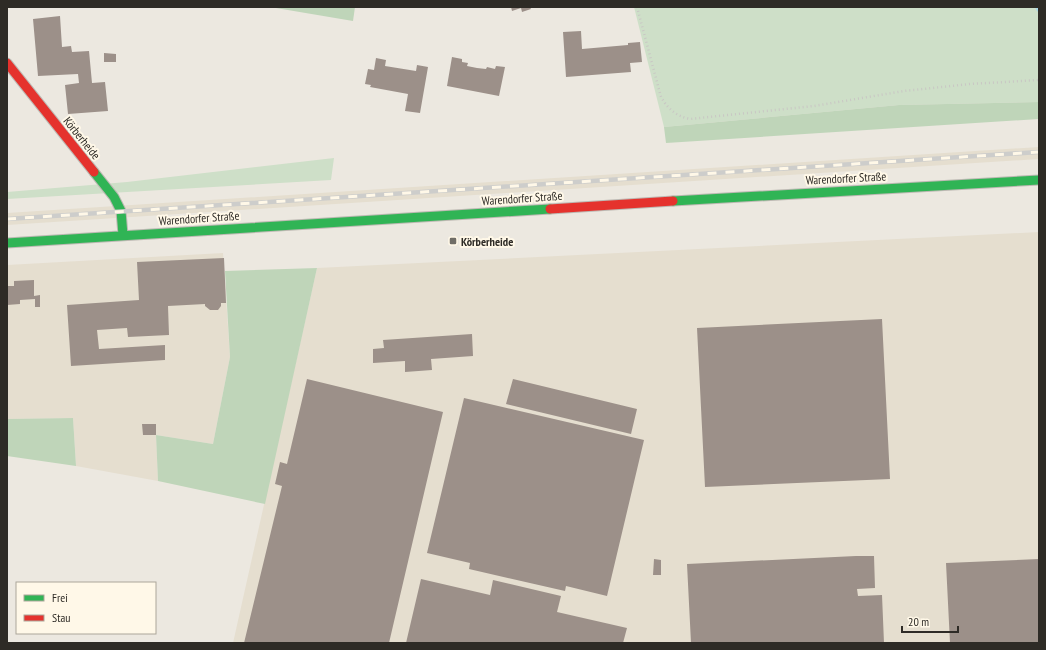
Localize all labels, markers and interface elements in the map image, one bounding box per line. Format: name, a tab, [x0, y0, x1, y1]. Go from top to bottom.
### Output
street label: Körberheide	[60, 114, 104, 162]
street label: Warendorfer Straße	[805, 168, 887, 188]
street label: Warendorfer Straße	[481, 188, 563, 208]
street label: Warendorfer Straße	[158, 208, 240, 228]
place label: Körberheide	[461, 234, 513, 249]
marker: Körberheide	[448, 236, 458, 246]
legend	[16, 582, 156, 634]
text: Frei	[52, 590, 68, 605]
scale bar	[902, 608, 958, 634]
text: Stau	[52, 610, 70, 625]
text: 20 m	[908, 614, 929, 629]

